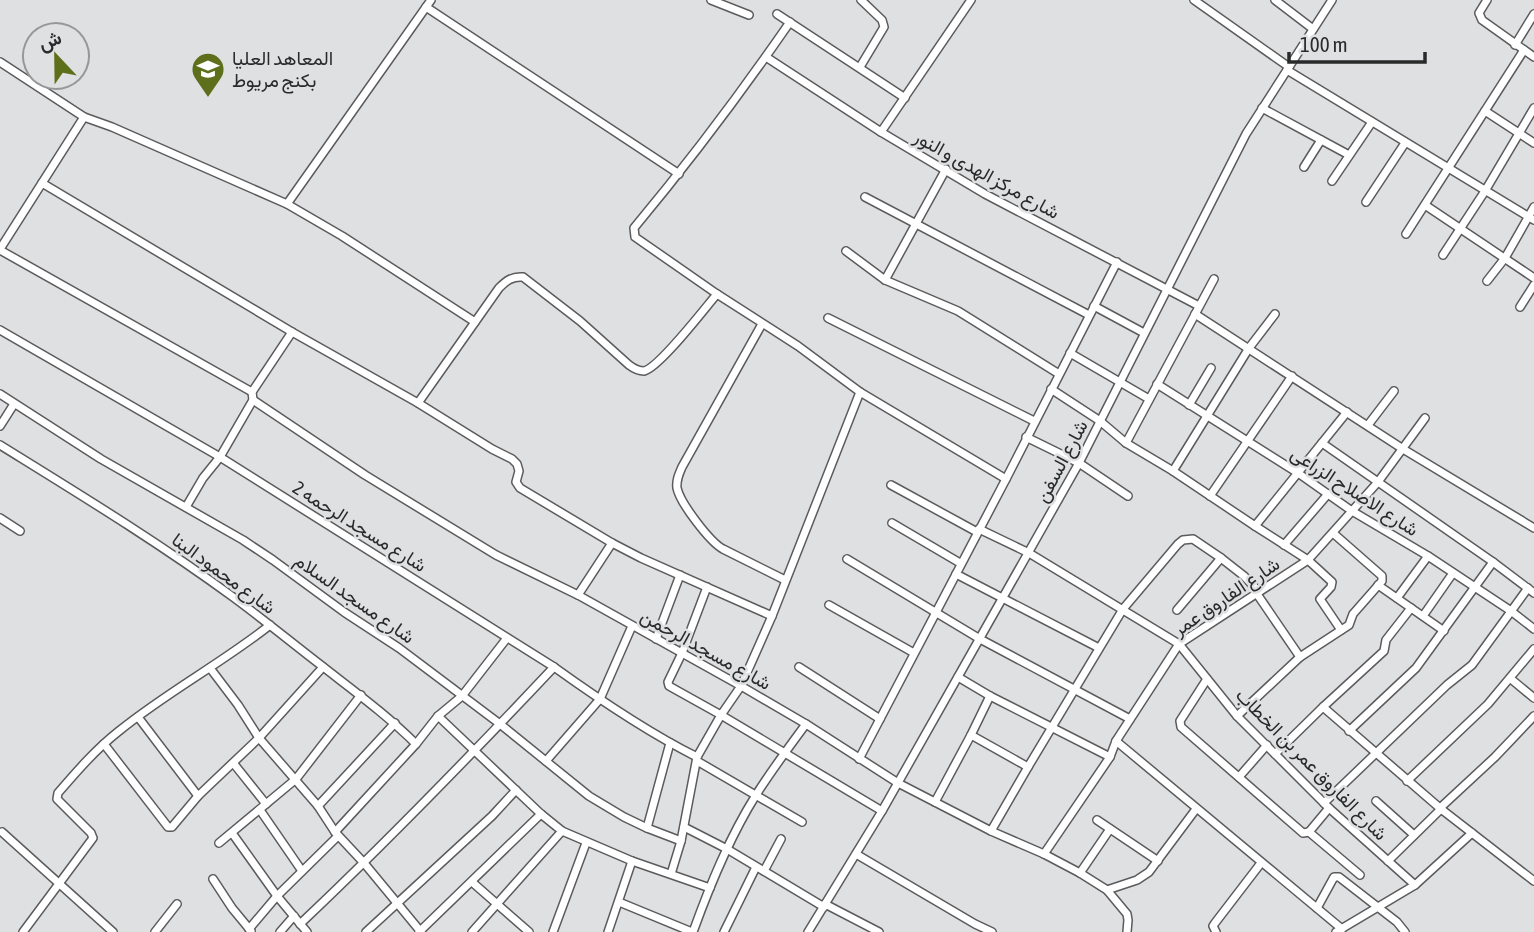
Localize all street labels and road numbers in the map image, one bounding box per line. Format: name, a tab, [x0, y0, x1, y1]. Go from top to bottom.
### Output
street label: شارع مركز الهدى و النور	[909, 124, 1063, 225]
street label: شارع السفن	[1030, 416, 1094, 507]
street label: شارع الاصلاح الزراعى	[1286, 442, 1423, 542]
street label: شارع مسجد الرحمه 2	[288, 476, 431, 578]
street label: شارع محمود البنا	[167, 528, 280, 620]
street label: شارع مسجد السلام	[290, 548, 419, 649]
street label: شارع الفاروق عمر	[1168, 552, 1285, 642]
street label: شارع مسجد الرحمن	[636, 604, 775, 696]
street label: شارع الفاروق عمر بن الخطاب	[1230, 684, 1392, 846]

